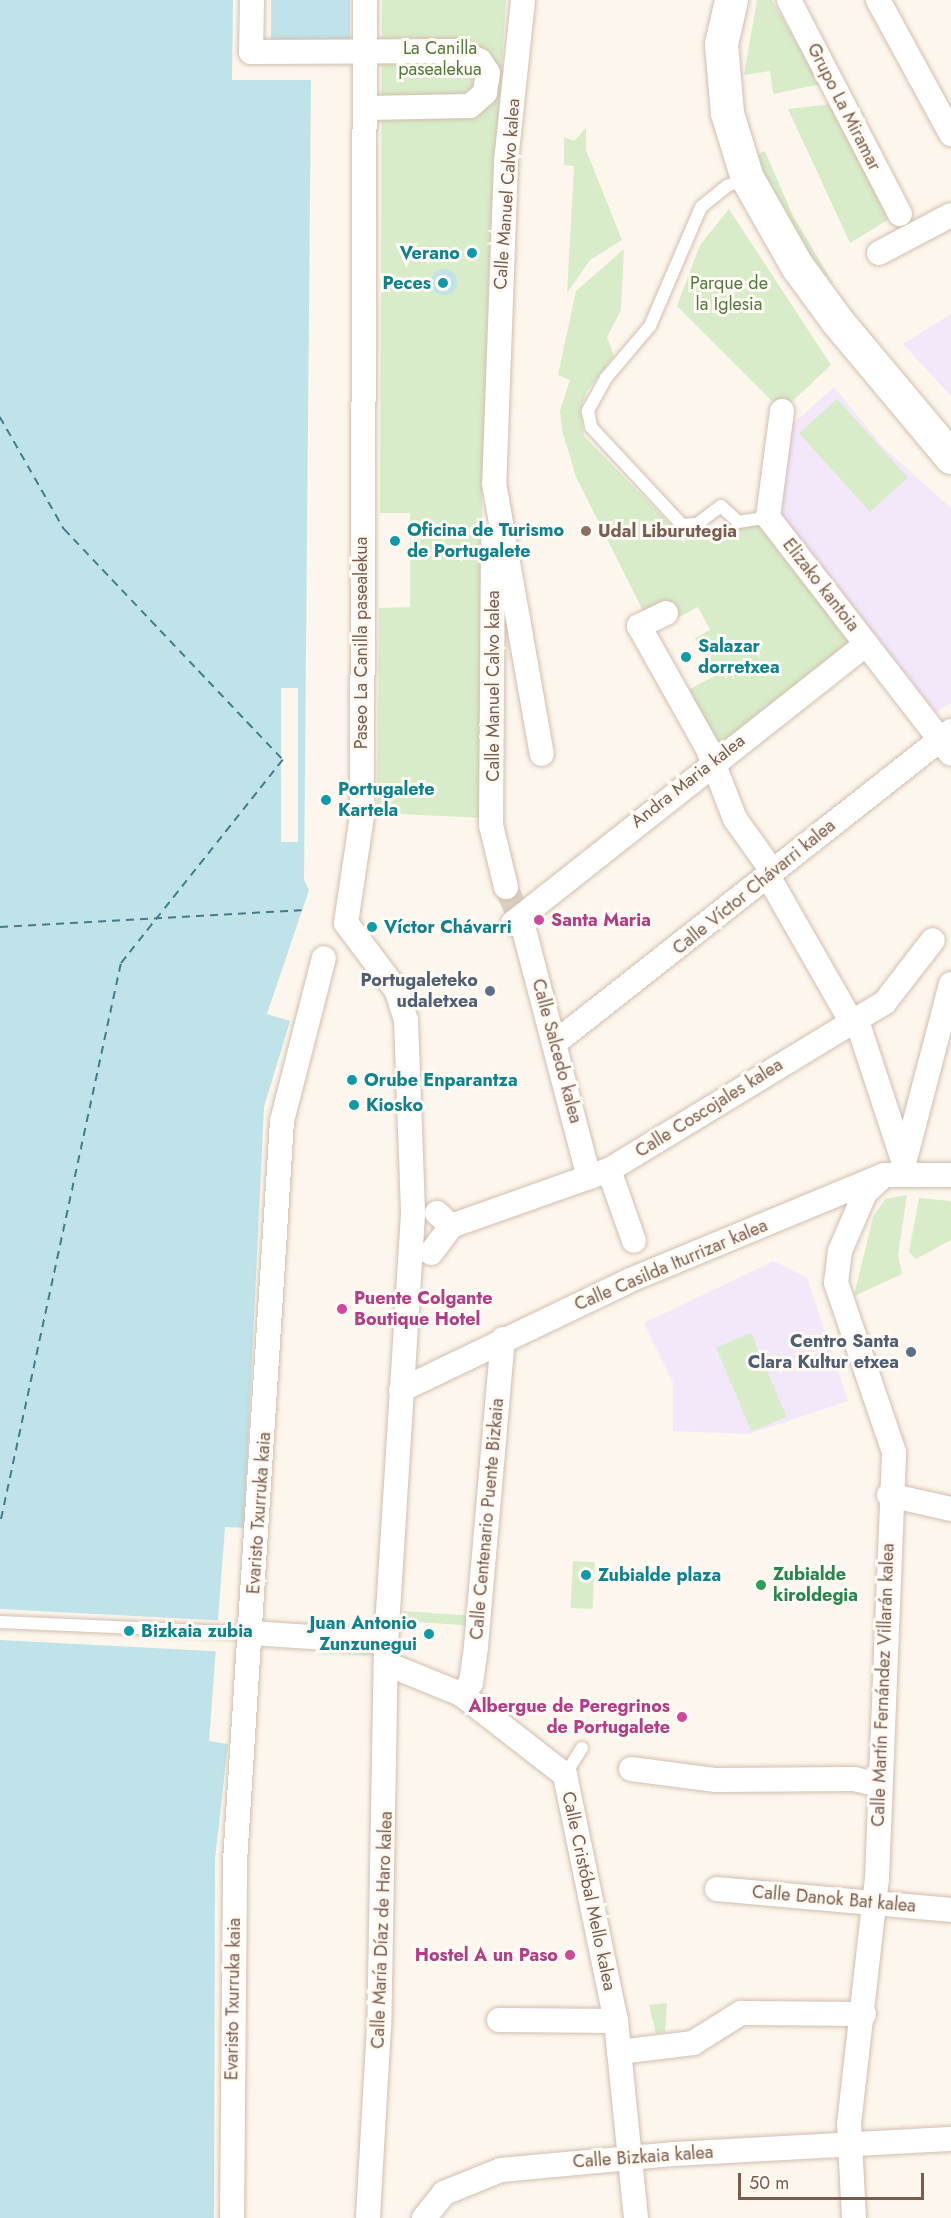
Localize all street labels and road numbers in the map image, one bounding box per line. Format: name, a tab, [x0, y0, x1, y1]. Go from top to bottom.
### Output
street label: Grupo La Miramar	[803, 40, 885, 174]
street label: Calle Manuel Calvo kalea	[490, 98, 524, 290]
street label: Elizako kantoia	[778, 534, 864, 636]
street label: Paseo La Canilla pasealekua	[350, 537, 372, 749]
street label: Calle Manuel Calvo kalea	[482, 590, 504, 782]
street label: Andra Maria kalea	[627, 730, 749, 832]
street label: Calle Víctor Chávarri kalea	[668, 815, 840, 959]
street label: Calle Salcedo kalea	[527, 976, 587, 1126]
street label: Calle Coscojales kalea	[631, 1054, 787, 1162]
street label: Calle Casilda Iturrizar kalea	[571, 1214, 771, 1316]
street label: Calle Centenario Puente Bizkaia	[466, 1397, 508, 1641]
street label: Evaristo Txurruka kaia	[243, 1431, 275, 1595]
street label: Calle Martín Fernández Villarán kalea	[867, 1543, 899, 1827]
street label: Calle Cristóbal Mello kalea	[557, 1789, 621, 1993]
street label: Calle María Díaz de Haro kalea	[367, 1811, 397, 2049]
street label: Calle Danok Bat kalea	[751, 1881, 917, 1917]
street label: Evaristo Txurruka kaia	[221, 1918, 245, 2080]
street label: Calle Bizkaia kalea	[572, 2141, 714, 2173]

